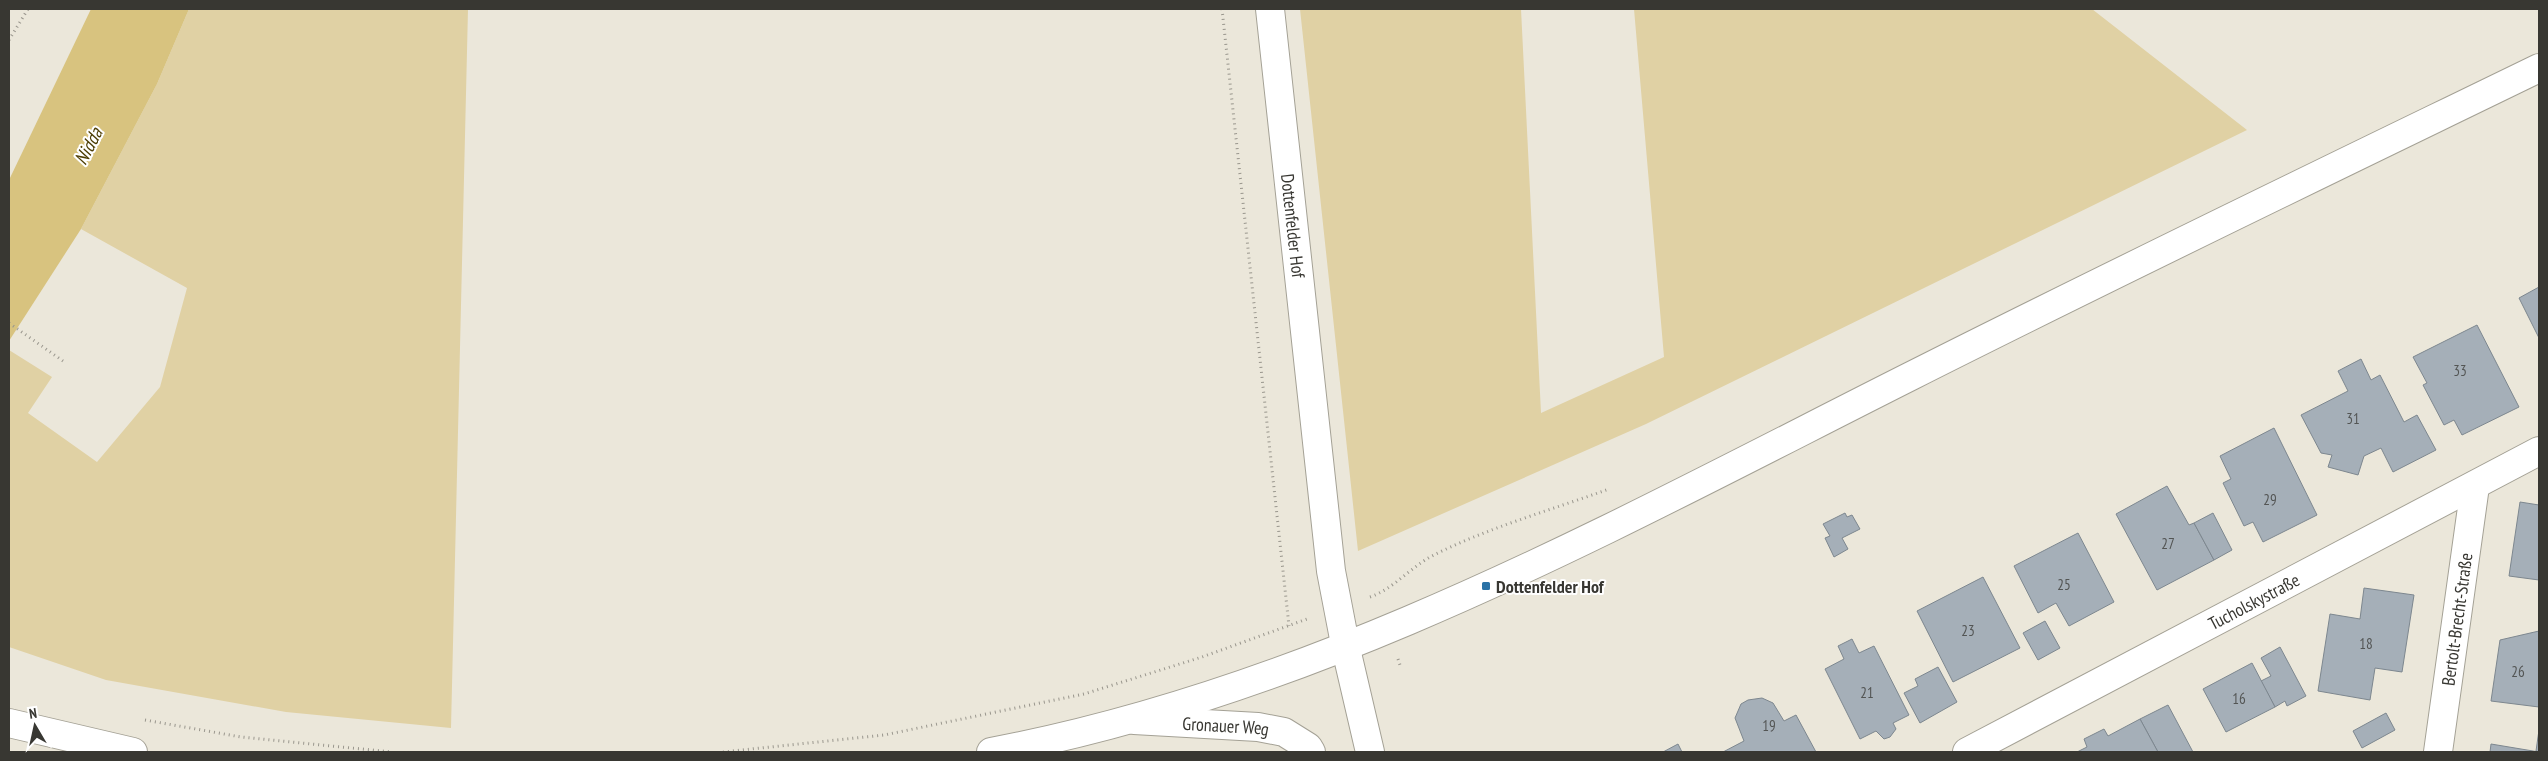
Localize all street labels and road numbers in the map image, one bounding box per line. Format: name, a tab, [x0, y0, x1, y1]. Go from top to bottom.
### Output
street label: Dottenfelder Hof	[1276, 173, 1311, 280]
street label: Bertolt-Brecht-Straße	[2436, 551, 2477, 687]
street label: Tucholskystraße	[2204, 568, 2303, 635]
street label: Gronauer Weg	[1182, 711, 1271, 740]

